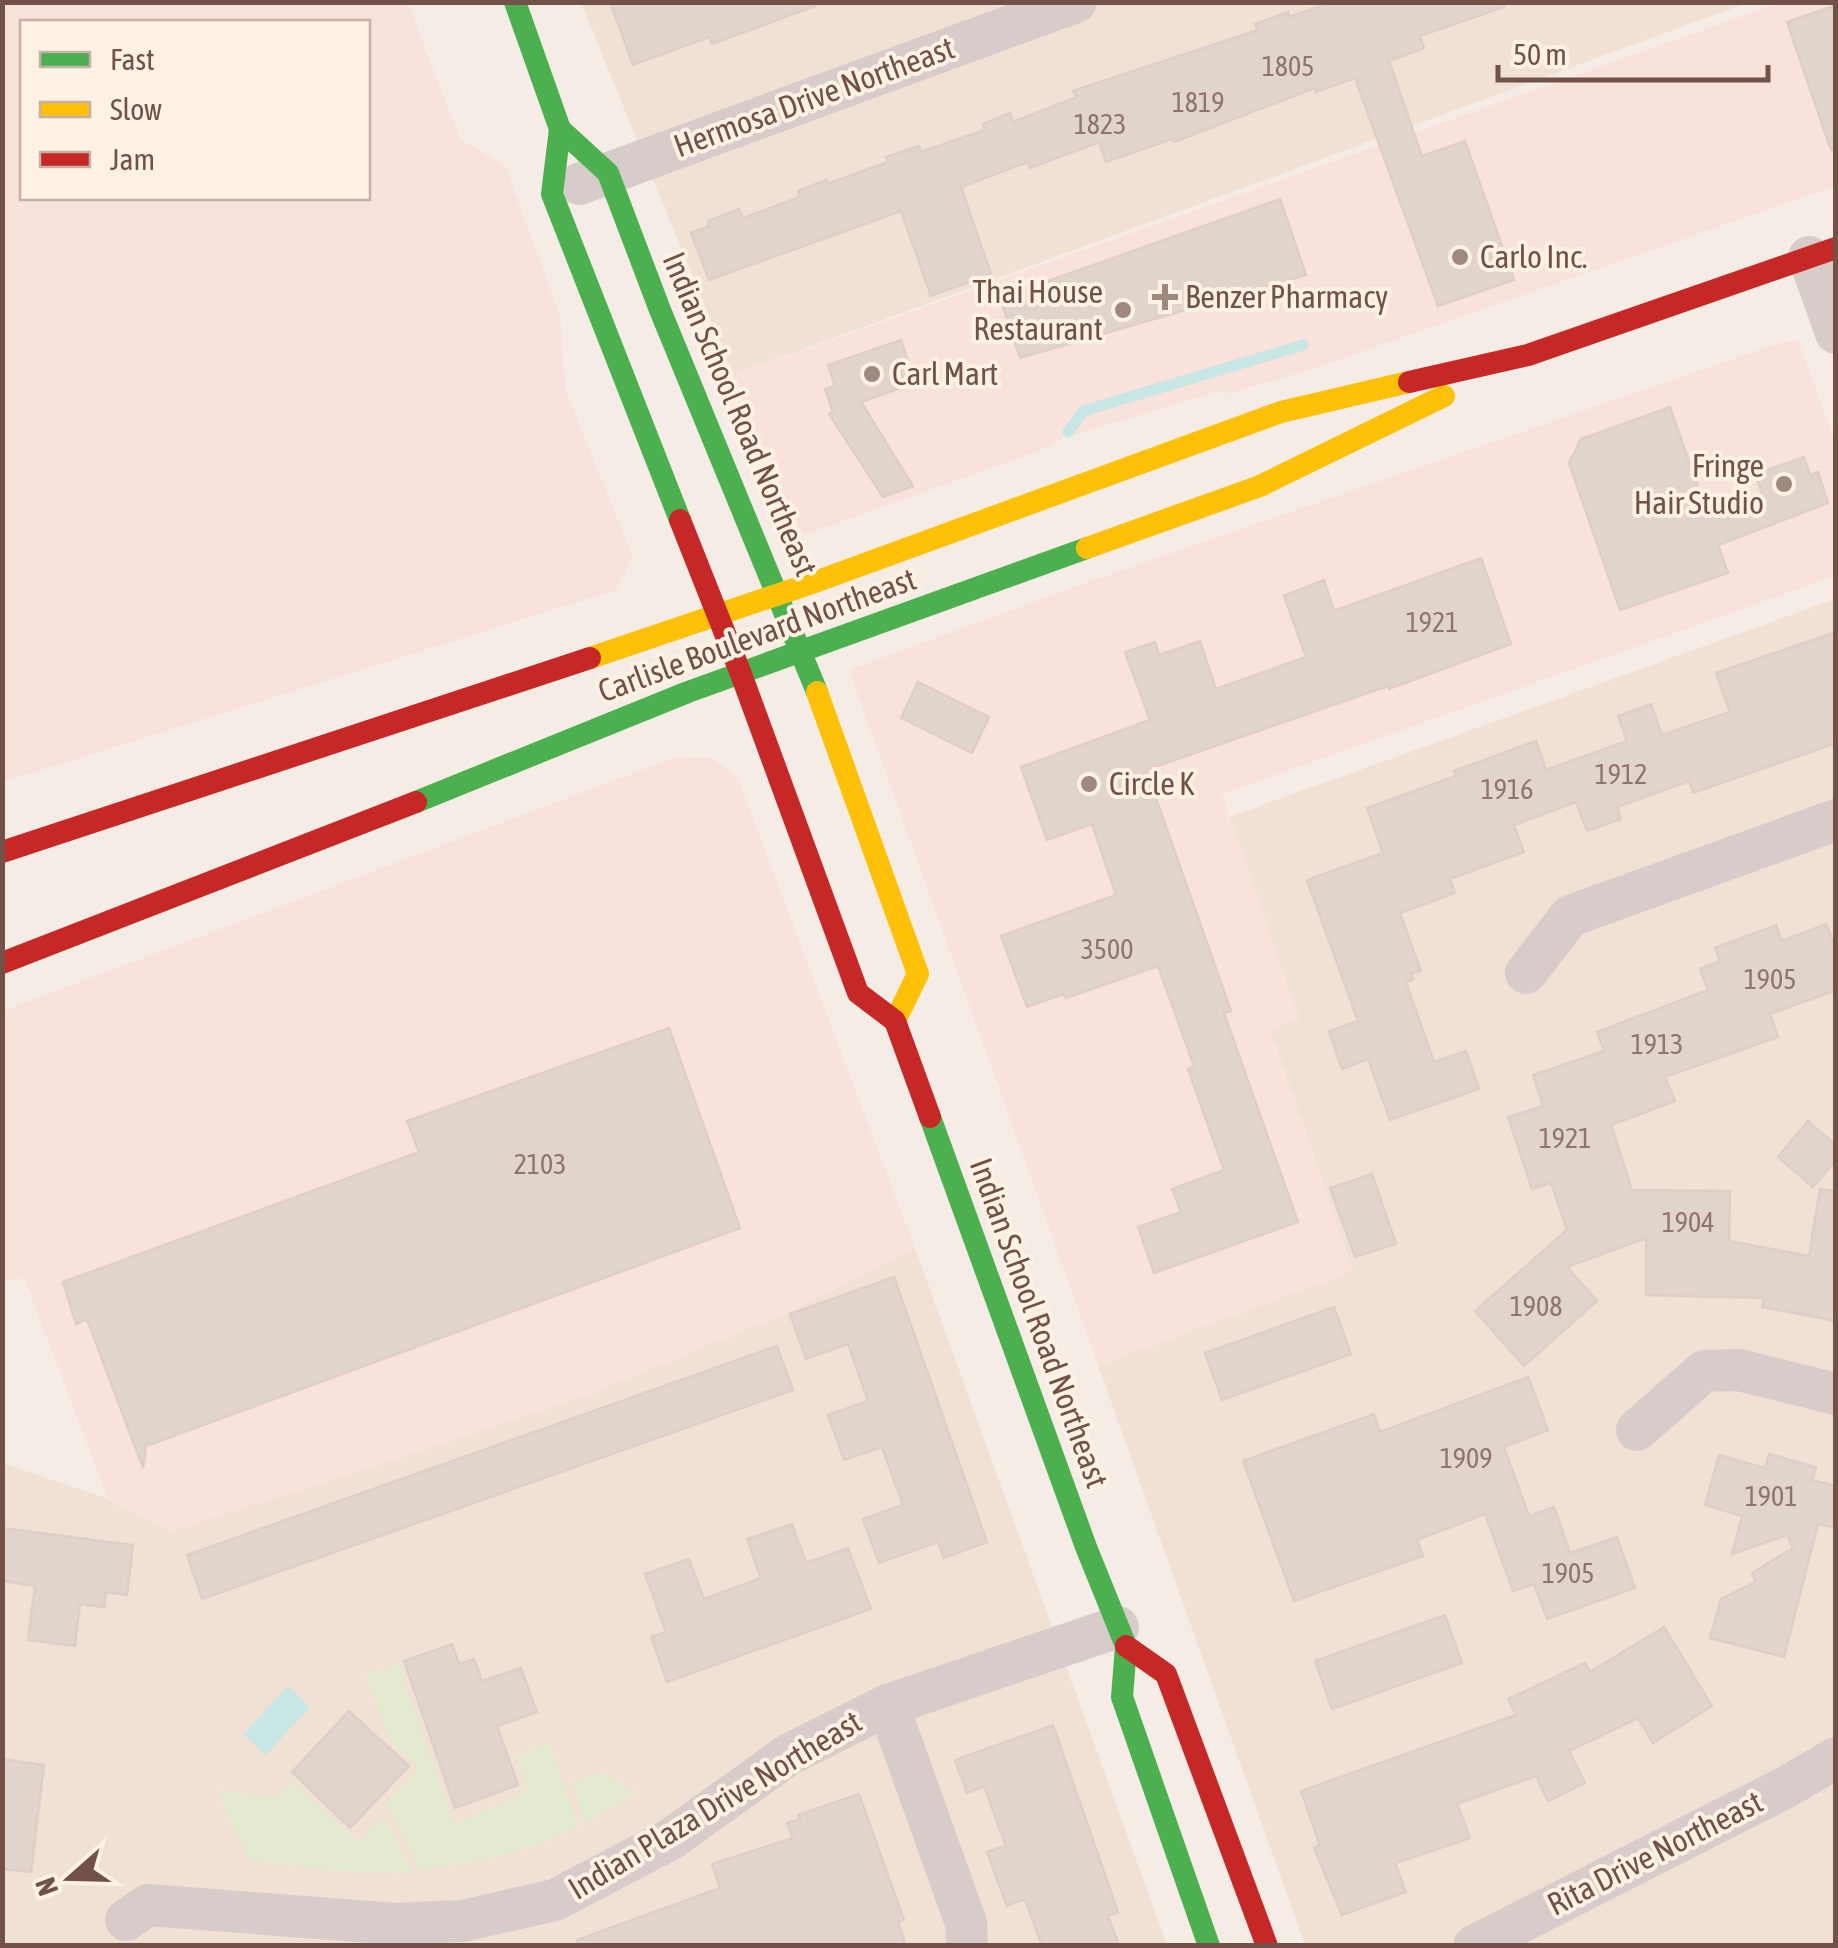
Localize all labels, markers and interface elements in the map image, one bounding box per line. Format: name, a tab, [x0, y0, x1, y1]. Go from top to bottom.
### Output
legend	[20, 20, 370, 200]
scale bar	[1498, 20, 1768, 82]
street label: Hermosa Drive Northeast	[669, 29, 959, 164]
text: 50 m	[1513, 37, 1567, 71]
text: Fast	[110, 42, 155, 76]
house number: 1805	[1262, 50, 1314, 82]
house number: 1819	[1172, 86, 1224, 118]
text: Slow	[110, 92, 162, 126]
house number: 1823	[1074, 108, 1126, 140]
text: Jam	[110, 142, 155, 176]
place label: Carlo Inc.	[1480, 238, 1588, 275]
street label: Indian School Road Northeast	[655, 246, 825, 581]
marker: Carlo Inc.	[1449, 246, 1471, 268]
place label: Thai House Restaurant	[973, 273, 1103, 347]
place label: Benzer Pharmacy	[1185, 278, 1388, 315]
marker: Benzer Pharmacy	[1154, 286, 1176, 308]
marker: Thai House Restaurant	[1112, 299, 1134, 321]
place label: Carl Mart	[892, 355, 998, 392]
marker: Carl Mart	[861, 363, 883, 385]
place label: Fringe Hair Studio	[1634, 447, 1764, 521]
marker: Fringe Hair Studio	[1773, 473, 1795, 495]
street label: Carlisle Boulevard Northeast	[593, 560, 921, 709]
house number: 1921	[1406, 606, 1458, 638]
house number: 1912	[1595, 758, 1647, 790]
place label: Circle K	[1109, 765, 1195, 802]
marker: Circle K	[1078, 773, 1100, 795]
house number: 1916	[1481, 773, 1533, 805]
house number: 3500	[1081, 933, 1133, 965]
house number: 1905	[1744, 963, 1796, 995]
house number: 1913	[1631, 1028, 1683, 1060]
house number: 1921	[1539, 1122, 1591, 1154]
house number: 2103	[514, 1148, 566, 1180]
street label: Indian School Road Northeast	[963, 1153, 1116, 1493]
house number: 1904	[1662, 1206, 1714, 1238]
house number: 1908	[1510, 1290, 1562, 1322]
house number: 1909	[1440, 1442, 1492, 1474]
house number: 1901	[1745, 1480, 1797, 1512]
house number: 1905	[1542, 1557, 1594, 1589]
street label: Indian Plaza Drive Northeast	[562, 1702, 868, 1907]
street label: Rita Drive Northeast	[1541, 1782, 1768, 1923]
north arrow	[20, 1828, 120, 1928]
text: N	[29, 1873, 64, 1900]

